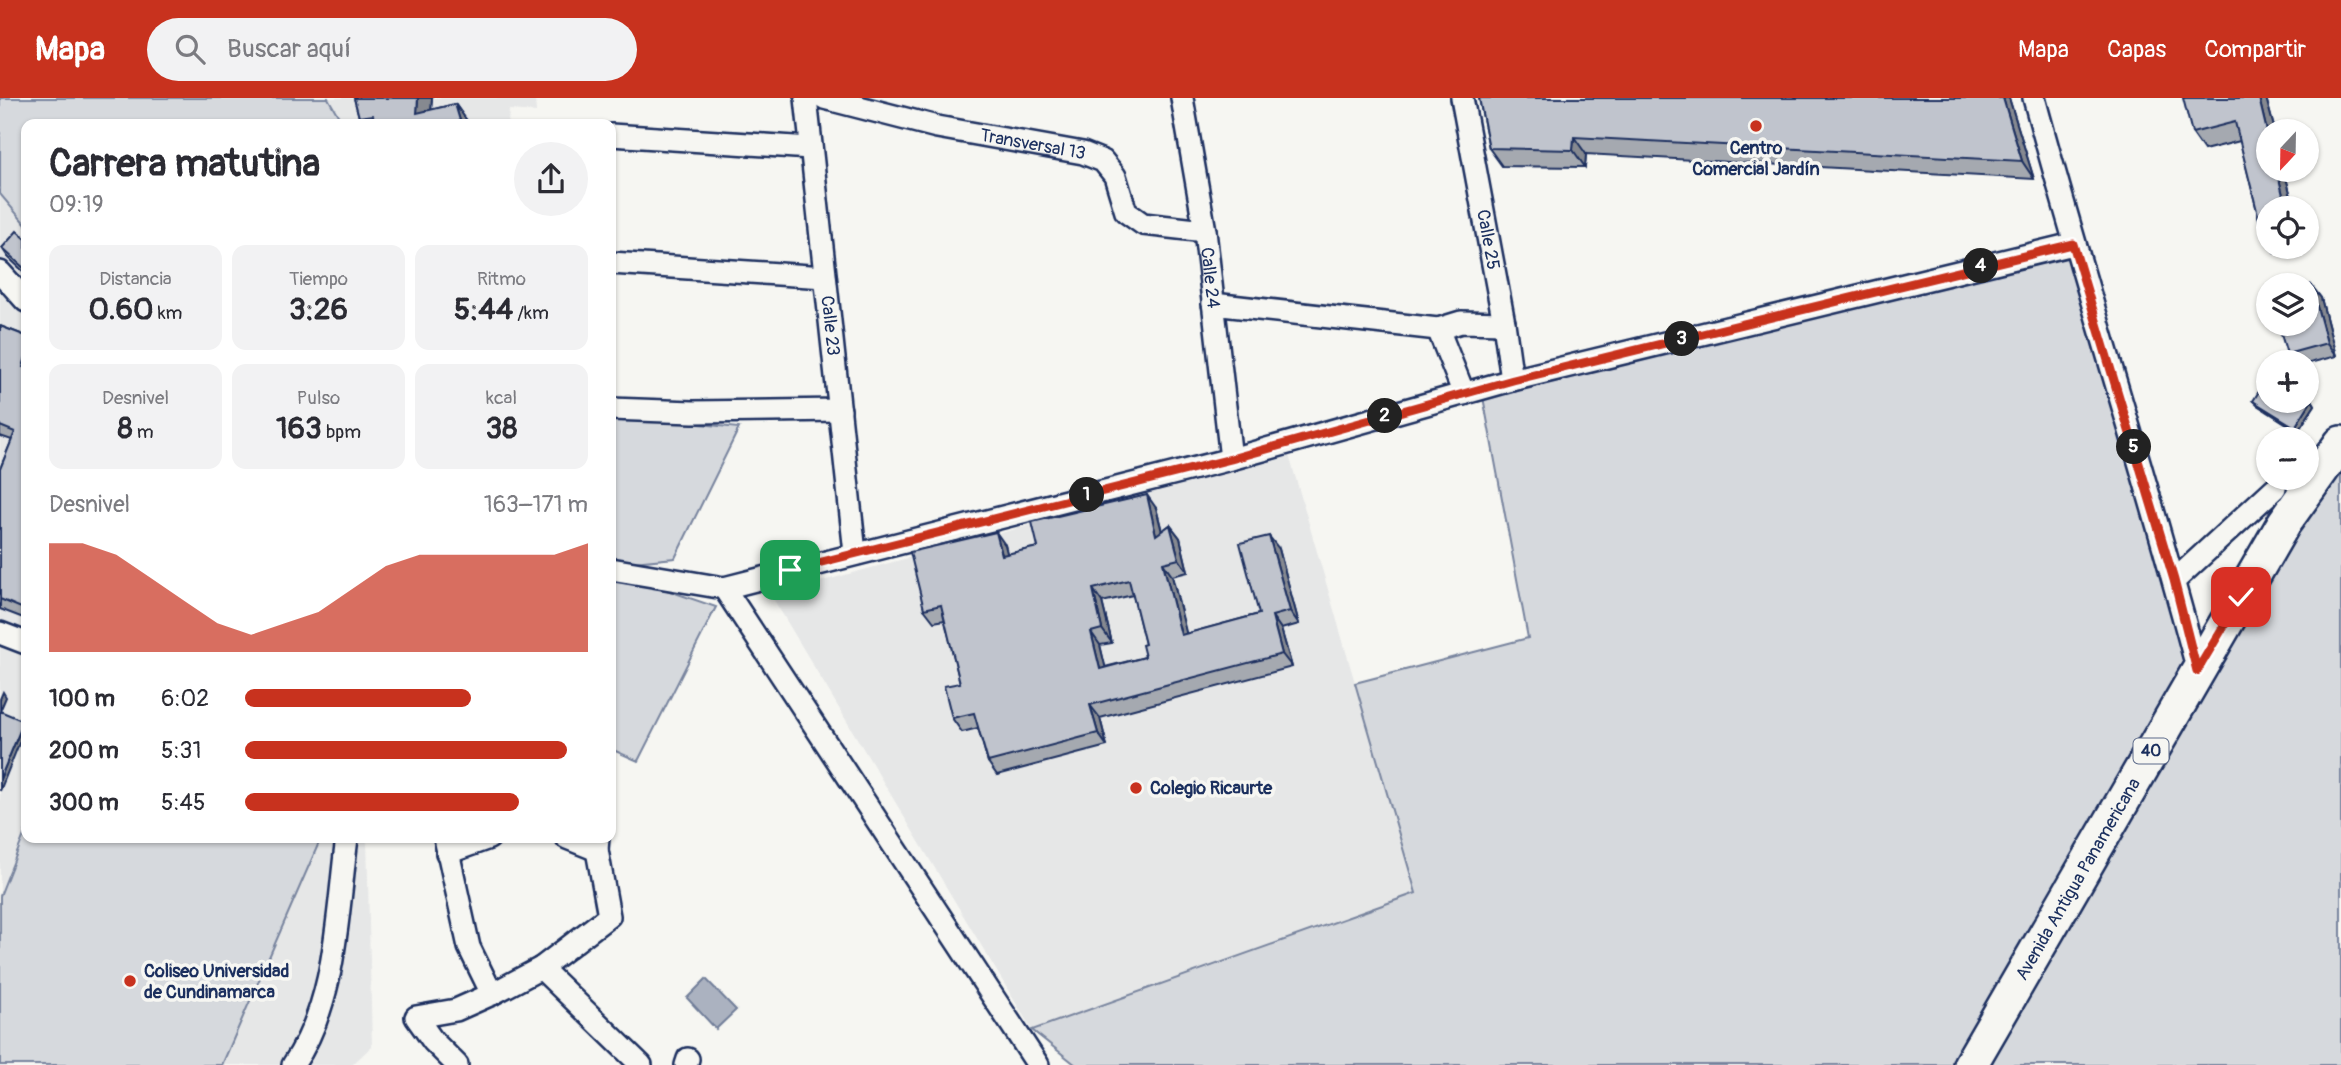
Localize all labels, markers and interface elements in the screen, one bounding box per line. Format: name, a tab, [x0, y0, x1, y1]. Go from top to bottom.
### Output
search box	[147, 18, 637, 81]
text: Mapa	[35, 29, 105, 70]
icon: search	[171, 30, 209, 68]
text: Buscar aquí	[227, 33, 351, 65]
text: Mapa	[2018, 35, 2069, 64]
text: Capas	[2107, 35, 2166, 64]
text: Compartir	[2204, 35, 2306, 64]
marker: Centro Comercial Jardín	[1748, 118, 1764, 134]
north arrow	[2256, 119, 2319, 182]
map controls	[2256, 119, 2319, 490]
street label: Transversal 13	[978, 123, 1087, 165]
place label: Centro Comercial Jardín	[1692, 137, 1820, 181]
text: Carrera matutina	[49, 140, 320, 188]
button: share	[514, 142, 588, 216]
text: 09:19	[49, 190, 104, 219]
button: locate	[2256, 196, 2319, 259]
street label: Calle 25	[1472, 208, 1505, 271]
street label: Calle 24	[1195, 246, 1225, 310]
pin: 4	[1964, 248, 1998, 284]
text: 4	[1975, 253, 1986, 277]
text: Distancia	[99, 267, 172, 291]
text: Tiempo	[289, 267, 348, 291]
text: Ritmo	[477, 267, 526, 291]
button: layers	[2256, 273, 2319, 336]
text: 0.60	[89, 291, 154, 328]
text: 3:26	[289, 291, 348, 328]
text: 5:44	[454, 291, 513, 328]
street label: Calle 23	[816, 294, 845, 357]
text: km	[154, 301, 182, 325]
text: /km	[513, 301, 549, 325]
pin: 3	[1664, 322, 1700, 356]
text: 3	[1676, 326, 1687, 350]
button: +	[2256, 350, 2319, 413]
text: Desnivel	[102, 386, 169, 410]
text: Pulso	[297, 386, 340, 410]
text: kcal	[486, 386, 517, 410]
pin: 2	[1368, 398, 1402, 434]
text: 2	[1379, 403, 1390, 427]
text: 8	[117, 410, 133, 447]
text: 163	[276, 410, 322, 447]
text: 38	[486, 410, 517, 447]
text: m	[133, 420, 154, 444]
text: bpm	[322, 420, 361, 444]
button: −	[2256, 427, 2319, 490]
pin: 5	[2116, 430, 2152, 464]
text: 5	[2128, 434, 2139, 458]
pin: 1	[1070, 478, 1104, 512]
text: 1	[1083, 482, 1090, 506]
text: Desnivel	[49, 490, 130, 519]
text: 163–171 m	[484, 490, 588, 519]
pin	[760, 540, 820, 600]
icon: arrive	[771, 551, 809, 589]
pin	[2211, 567, 2271, 627]
icon: check	[2222, 578, 2260, 616]
text: 100 m	[49, 684, 115, 713]
text: 6:02	[161, 684, 209, 713]
text: 200 m	[49, 736, 119, 765]
text: 5:31	[161, 736, 201, 765]
road number: 40	[2134, 738, 2168, 764]
street label: Avenida Antigua Panamericana	[2010, 774, 2145, 984]
place label: Colegio Ricaurte	[1150, 777, 1273, 800]
marker: Colegio Ricaurte	[1128, 780, 1144, 796]
text: 300 m	[49, 788, 119, 817]
text: 5:45	[161, 788, 205, 817]
place label: Coliseo Universidad de Cundinamarca	[144, 960, 289, 1004]
marker: Coliseo Universidad de Cundinamarca	[122, 973, 138, 989]

